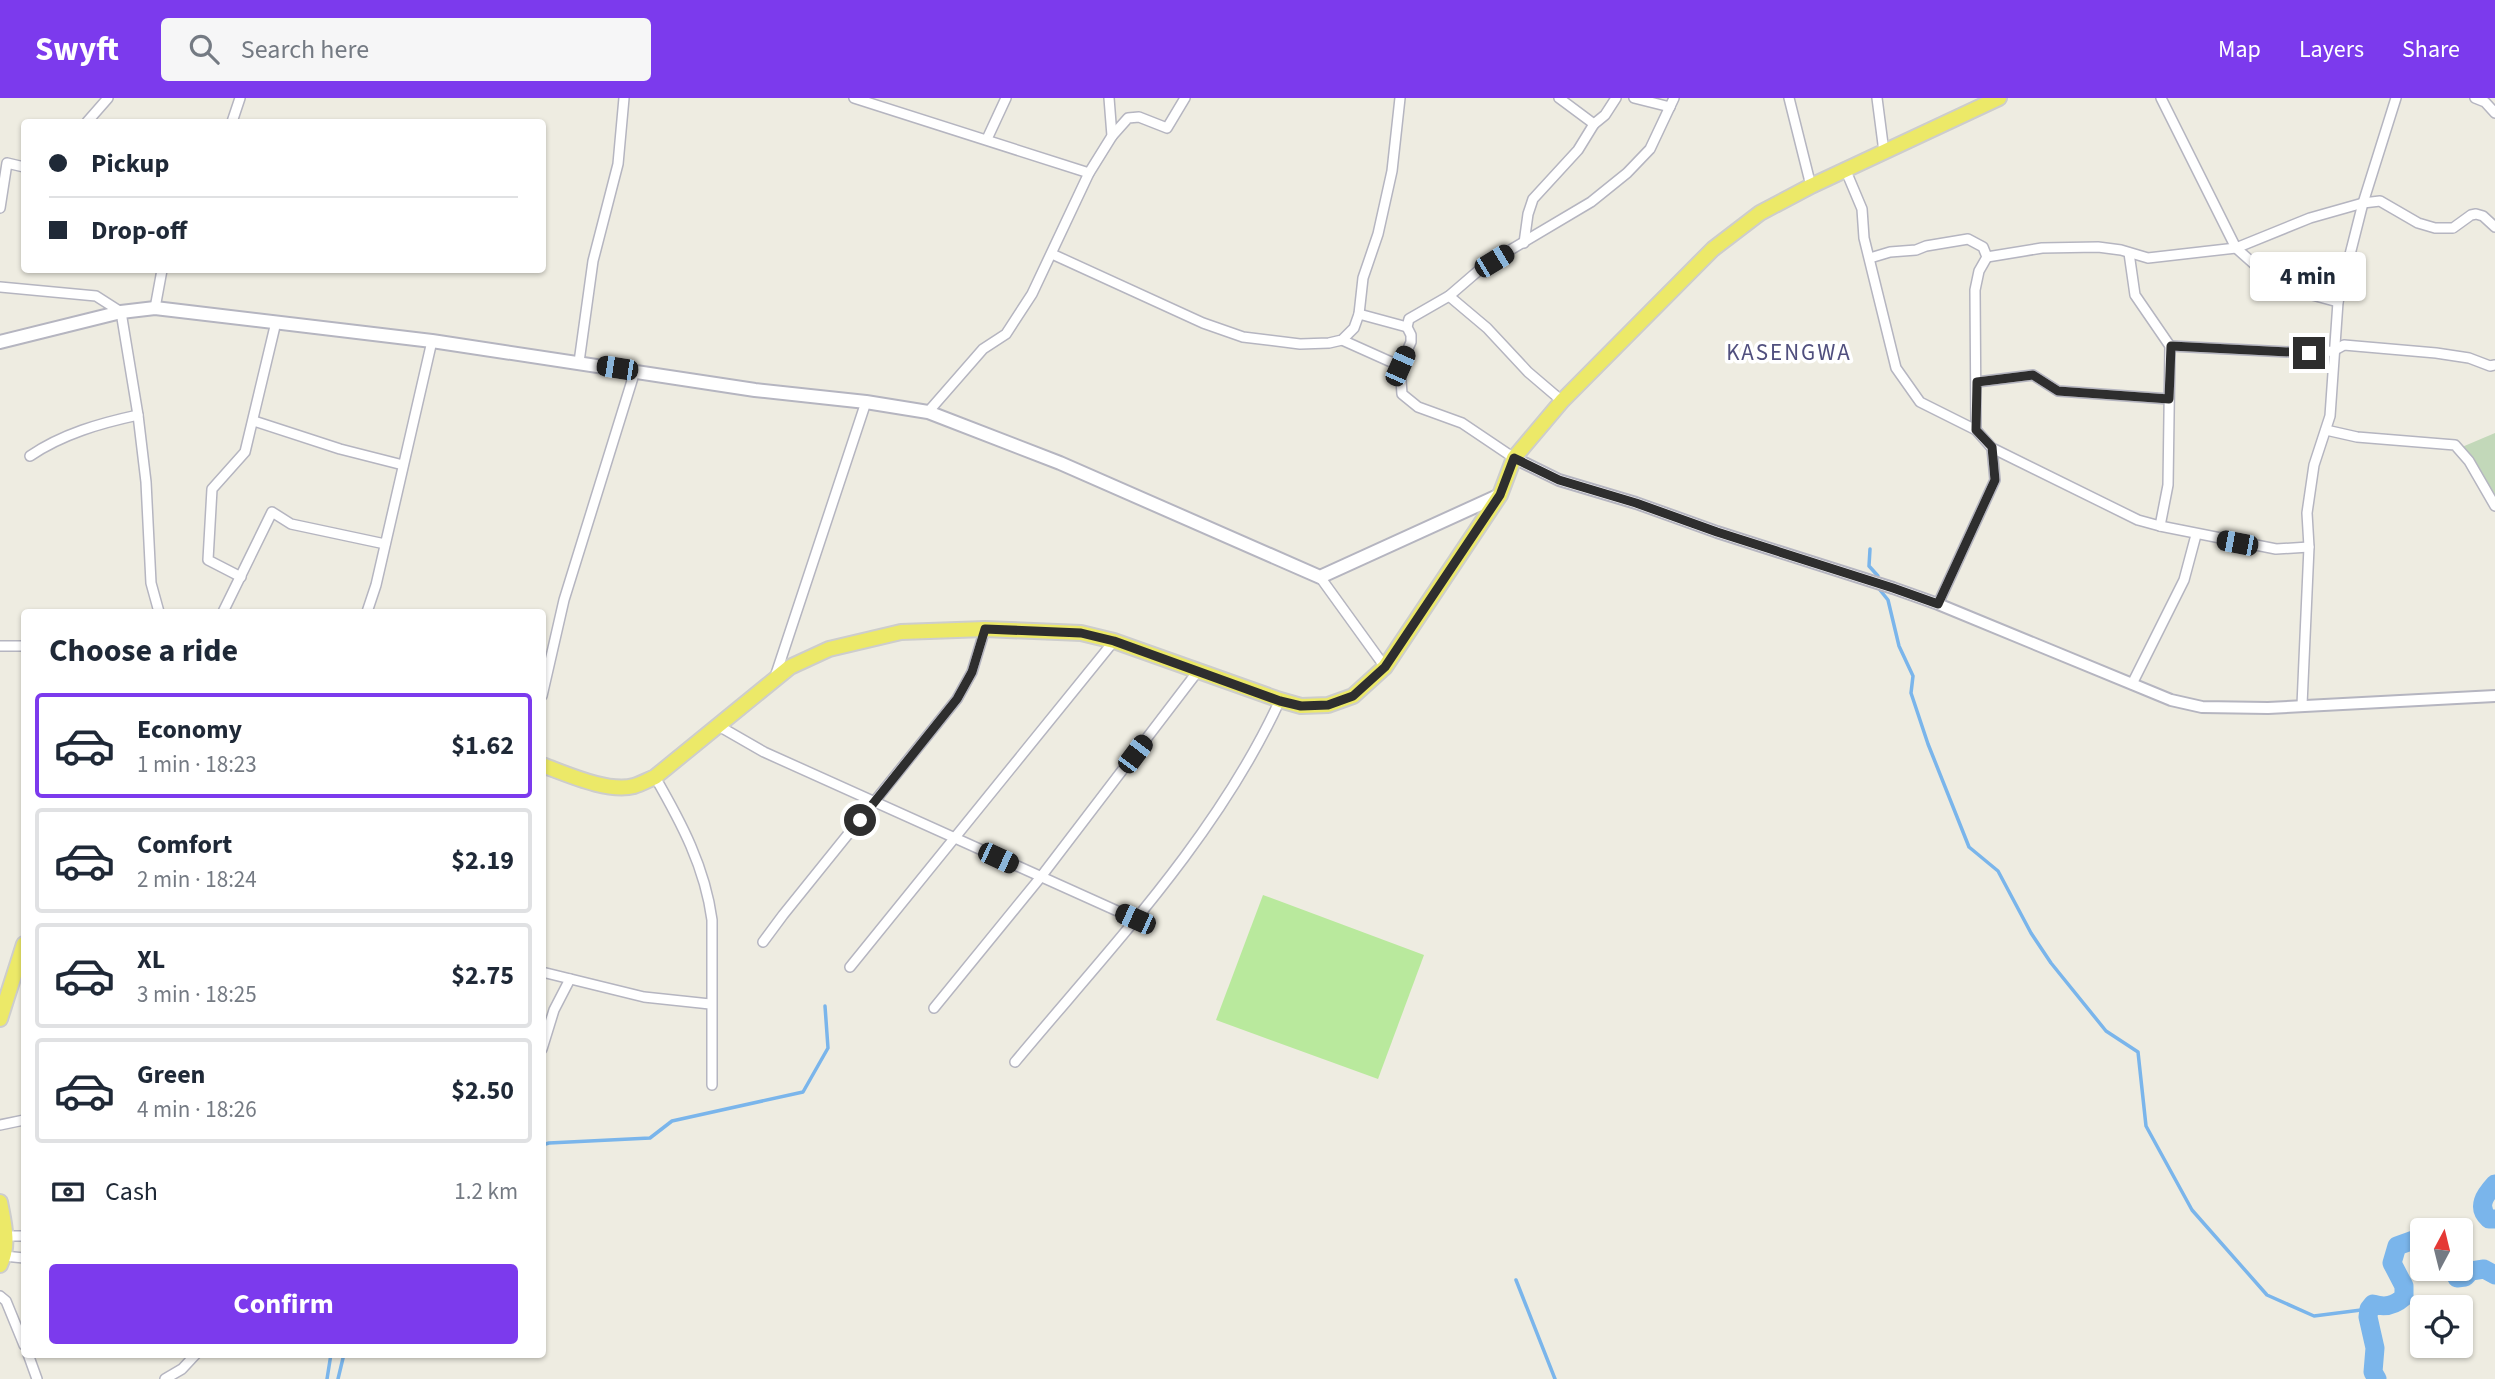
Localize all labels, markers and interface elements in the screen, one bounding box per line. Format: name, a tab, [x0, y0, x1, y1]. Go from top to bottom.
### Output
search box	[161, 18, 651, 81]
text: Swyft	[35, 26, 119, 73]
icon: search	[185, 30, 223, 68]
text: Search here	[241, 31, 369, 68]
text: Map	[2218, 32, 2261, 67]
text: Layers	[2299, 32, 2364, 67]
text: Share	[2402, 32, 2460, 67]
text: Pickup	[91, 145, 169, 182]
text: Drop-off	[91, 212, 187, 249]
car	[1471, 241, 1518, 281]
callout: 4 min	[2251, 252, 2367, 300]
text: 4 min	[2280, 260, 2336, 293]
district label: KASENGWA	[1726, 336, 1852, 369]
route end	[2293, 337, 2325, 369]
car	[1382, 343, 1419, 389]
car	[595, 354, 640, 382]
car	[2215, 529, 2260, 557]
text: Choose a ride	[49, 628, 238, 674]
text: Economy	[137, 711, 242, 748]
icon: car	[53, 714, 116, 777]
text: $1.62	[451, 727, 514, 764]
car	[1114, 731, 1157, 777]
text: 1 min · 18:23	[137, 748, 257, 781]
route start	[844, 804, 876, 836]
text: Comfort	[137, 826, 232, 863]
icon: car	[53, 829, 116, 892]
car	[975, 840, 1022, 876]
text: $2.19	[451, 842, 514, 879]
text: 2 min · 18:24	[137, 863, 257, 896]
car	[1112, 901, 1159, 937]
text: XL	[137, 941, 165, 978]
icon: car	[53, 944, 116, 1007]
text: $2.75	[451, 957, 514, 994]
text: 3 min · 18:25	[137, 978, 257, 1011]
text: Green	[137, 1056, 205, 1093]
icon: car	[53, 1059, 116, 1122]
text: $2.50	[451, 1072, 514, 1109]
text: 4 min · 18:26	[137, 1093, 257, 1126]
icon: cash	[49, 1173, 87, 1211]
text: Cash	[105, 1173, 158, 1210]
text: 1.2 km	[454, 1175, 518, 1208]
north arrow	[2410, 1218, 2473, 1281]
map controls	[2410, 1218, 2473, 1358]
button: Confirm	[49, 1264, 518, 1344]
button: locate	[2410, 1295, 2473, 1358]

